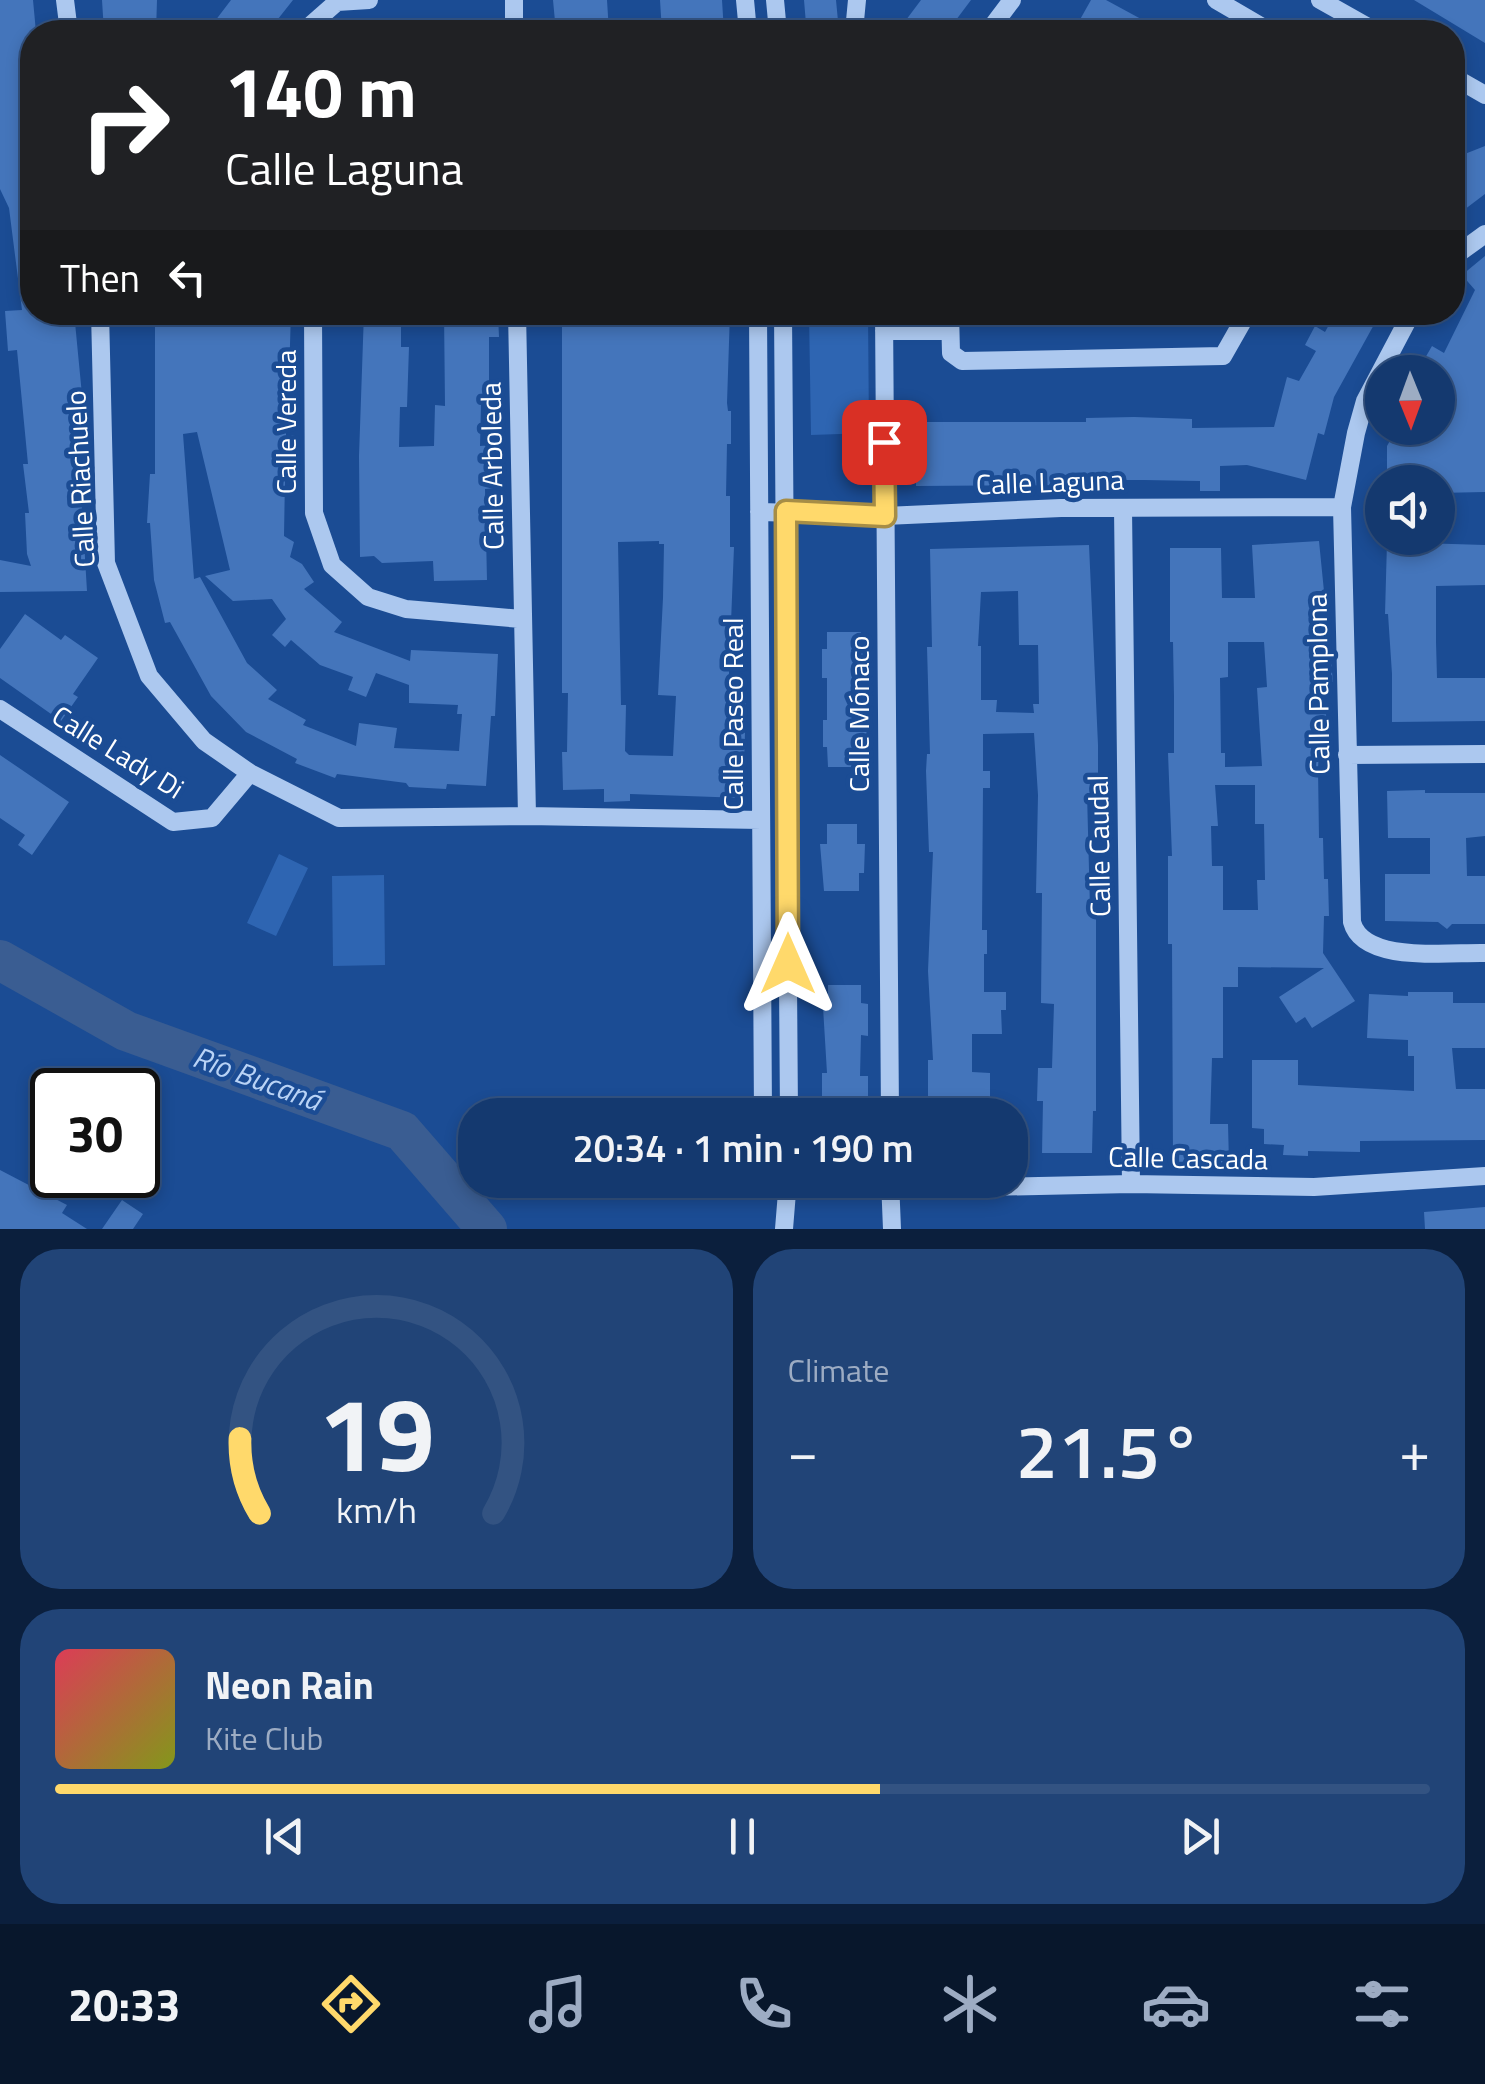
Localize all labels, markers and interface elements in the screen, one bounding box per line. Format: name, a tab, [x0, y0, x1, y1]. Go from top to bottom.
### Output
text: 140 m	[225, 38, 417, 144]
icon: right	[60, 60, 190, 190]
text: Calle Laguna	[225, 134, 463, 202]
text: Then	[60, 249, 140, 307]
icon: left	[160, 250, 215, 305]
street label: Calle Vereda	[264, 350, 307, 494]
north arrow	[1365, 355, 1455, 445]
map controls	[1365, 355, 1455, 555]
street label: Calle Arboleda	[469, 382, 514, 550]
street label: Calle Riachuelo	[53, 389, 106, 569]
pin	[842, 400, 927, 485]
icon: arrive	[857, 415, 912, 470]
street label: Calle Laguna	[975, 457, 1125, 506]
button: sound	[1365, 465, 1455, 555]
street label: Calle Pamplona	[1294, 593, 1341, 775]
street label: Calle Paseo Real	[711, 618, 754, 810]
street label: Calle Mónaco	[837, 636, 880, 792]
street label: Calle Lady Di	[44, 694, 193, 809]
street label: Calle Caudal	[1076, 775, 1121, 917]
position arrow	[736, 912, 840, 1016]
water label: Río Bucaná	[187, 1034, 331, 1124]
speed limit sign: 30	[30, 1068, 160, 1198]
text: 20:34 · 1 min · 190 m	[572, 1119, 914, 1177]
street label: Calle Cascada	[1108, 1135, 1268, 1180]
text: Climate	[788, 1346, 889, 1394]
text: 19	[318, 1353, 434, 1511]
text: 21.5°	[1016, 1393, 1202, 1507]
text: −	[788, 1409, 818, 1492]
text: +	[1399, 1409, 1430, 1492]
text: km/h	[336, 1482, 417, 1537]
text: Neon Rain	[205, 1656, 374, 1714]
text: Kite Club	[205, 1714, 323, 1762]
icon: previous	[257, 1809, 312, 1864]
icon: pause	[715, 1809, 770, 1864]
icon: next	[1173, 1809, 1228, 1864]
icon: directions	[316, 1969, 386, 2039]
icon: music	[523, 1969, 593, 2039]
icon: phone	[729, 1969, 799, 2039]
icon: climate	[935, 1969, 1005, 2039]
icon: car	[1141, 1969, 1211, 2039]
icon: filters	[1347, 1969, 1417, 2039]
text: 20:33	[68, 1970, 180, 2038]

